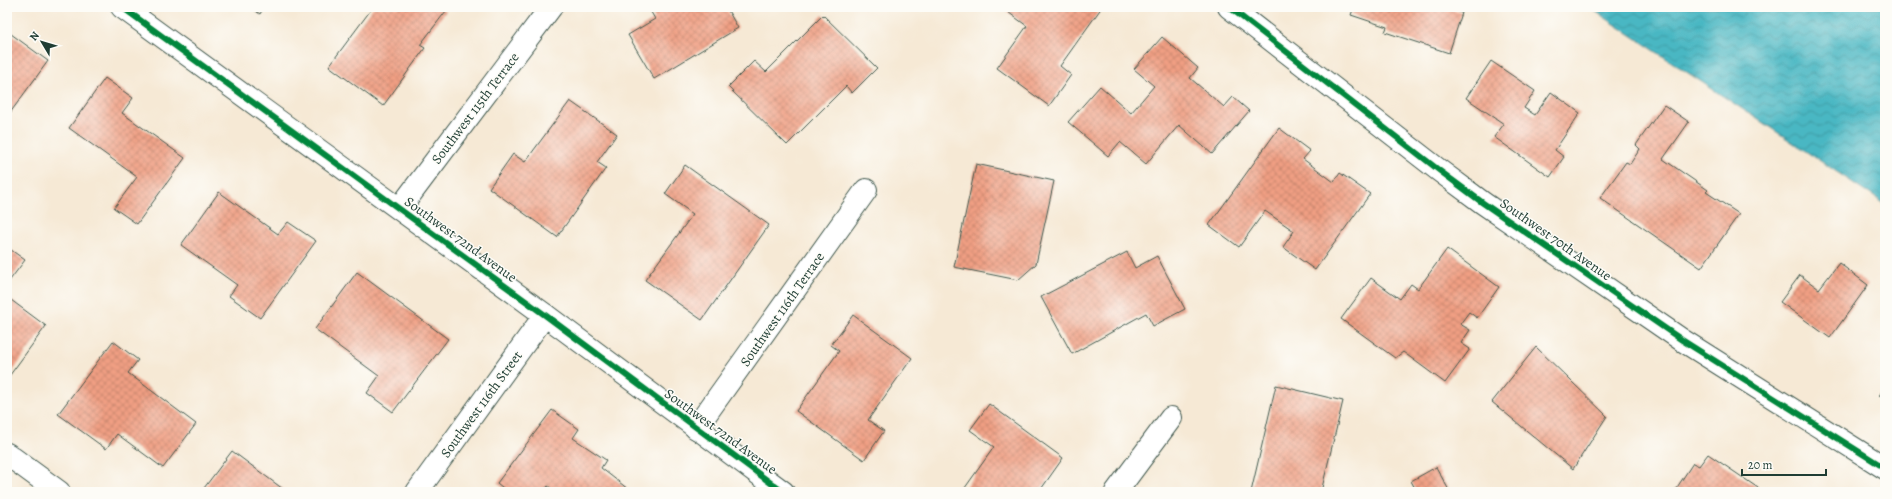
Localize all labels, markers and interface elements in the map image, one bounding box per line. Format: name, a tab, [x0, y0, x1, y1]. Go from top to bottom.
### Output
north arrow	[22, 22, 62, 62]
text: N	[26, 28, 43, 44]
street label: Southwest 115th Terrace	[427, 49, 524, 168]
street label: Southwest 72nd Avenue	[401, 192, 521, 287]
street label: Southwest 70th Avenue	[1496, 194, 1615, 285]
street label: Southwest 116th Terrace	[736, 248, 829, 370]
street label: Southwest 116th Street	[436, 347, 527, 462]
street label: Southwest 72nd Avenue	[661, 384, 781, 479]
scale bar	[1742, 451, 1826, 477]
text: 20 m	[1748, 457, 1772, 473]

